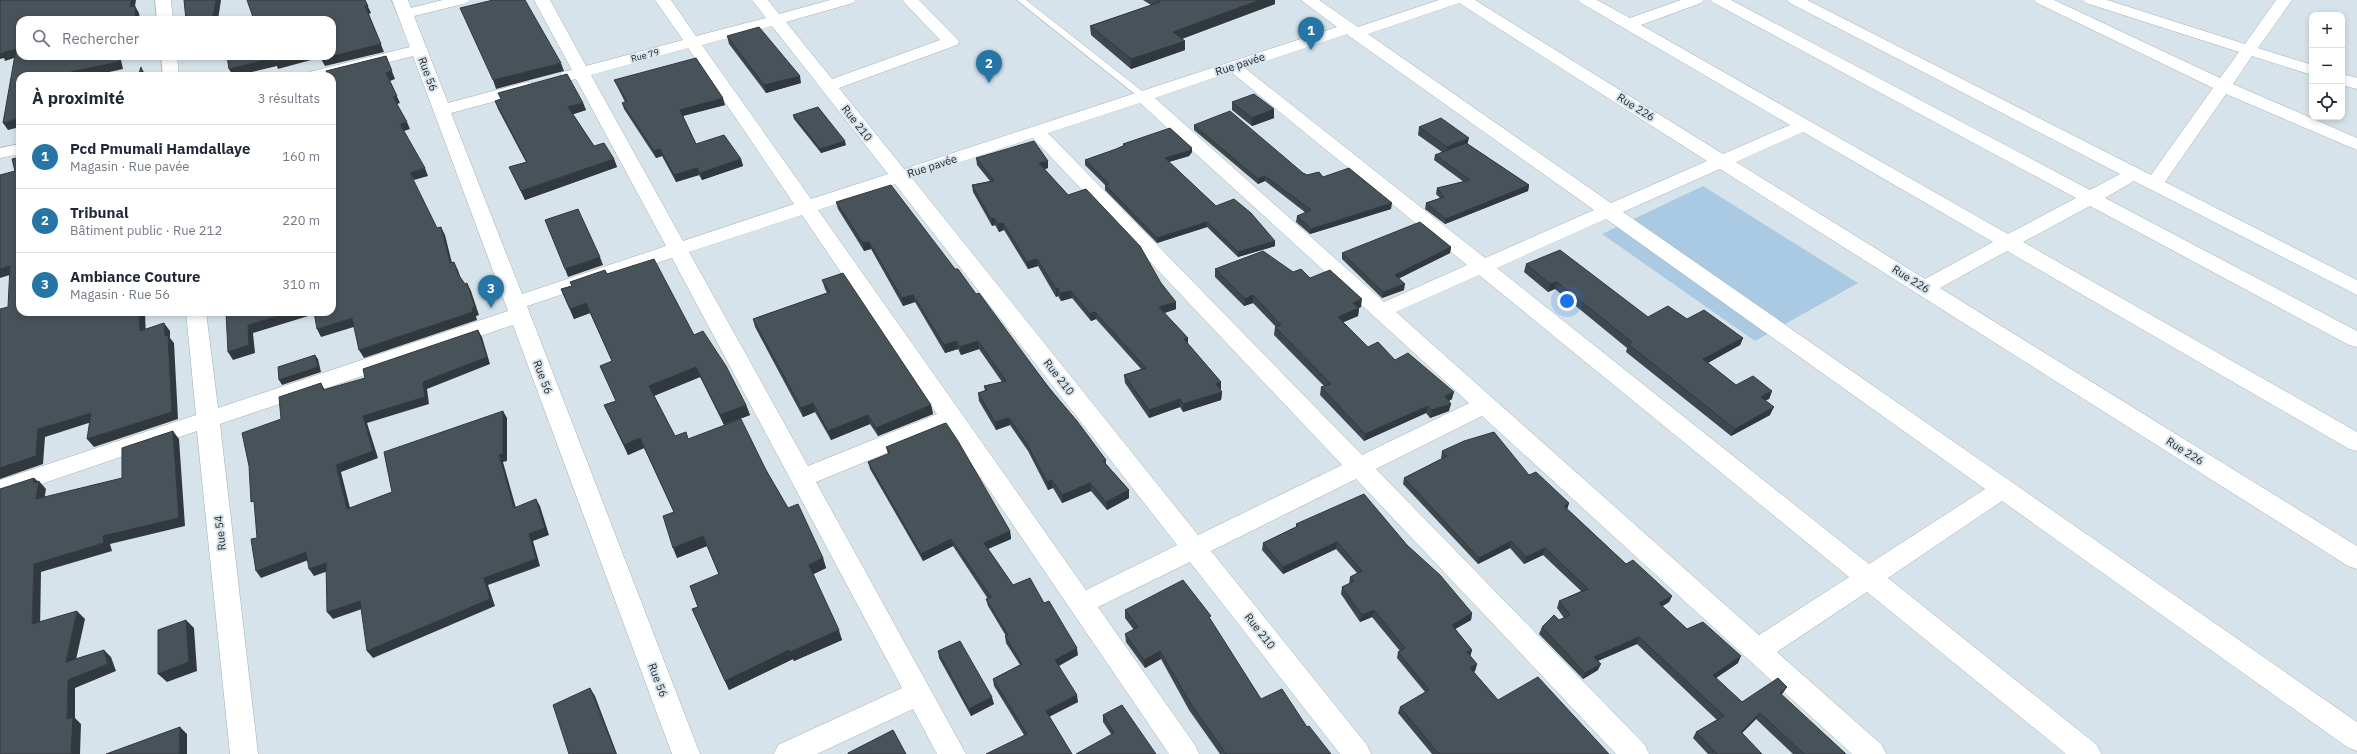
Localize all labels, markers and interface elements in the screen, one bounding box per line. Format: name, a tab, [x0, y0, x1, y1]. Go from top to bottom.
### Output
map controls	[2309, 12, 2345, 120]
button: +	[2309, 12, 2345, 48]
search box	[16, 16, 336, 60]
pin: 1	[1298, 17, 1324, 50]
icon: search	[30, 27, 52, 49]
text: Rechercher	[62, 29, 139, 48]
street label: Rue 79	[630, 46, 660, 64]
button: −	[2309, 48, 2345, 84]
street label: Rue pavée	[1213, 49, 1267, 79]
pin: 2	[976, 50, 1002, 83]
street label: Rue 56	[415, 55, 441, 93]
button: locate	[2309, 84, 2345, 120]
text: À proximité	[32, 87, 125, 109]
text: 3 résultats	[258, 90, 320, 107]
street label: Rue 226	[1615, 90, 1657, 124]
street label: Rue 210	[839, 102, 875, 144]
text: Pcd Pmumali Hamdallaye	[70, 139, 250, 158]
text: 1	[41, 148, 49, 165]
text: 160 m	[282, 148, 320, 165]
street label: Rue pavée	[905, 151, 959, 181]
text: Magasin · Rue pavée	[70, 158, 189, 175]
text: Tribunal	[70, 203, 129, 222]
text: 2	[41, 212, 49, 229]
text: 220 m	[282, 212, 320, 229]
text: Bâtiment public · Rue 212	[70, 222, 222, 239]
street label: Rue 226	[1890, 262, 1932, 296]
text: Ambiance Couture	[70, 267, 201, 286]
pin: 3	[478, 275, 504, 308]
text: 3	[41, 276, 49, 293]
text: 310 m	[282, 276, 320, 293]
text: Magasin · Rue 56	[70, 286, 170, 303]
your location	[1557, 291, 1577, 311]
street label: Rue 210	[1041, 356, 1077, 398]
street label: Rue 56	[530, 358, 556, 396]
street label: Rue 226	[2164, 434, 2206, 468]
street label: Rue 54	[211, 514, 229, 551]
street label: Rue 210	[1242, 610, 1278, 652]
street label: Rue 56	[645, 661, 671, 699]

